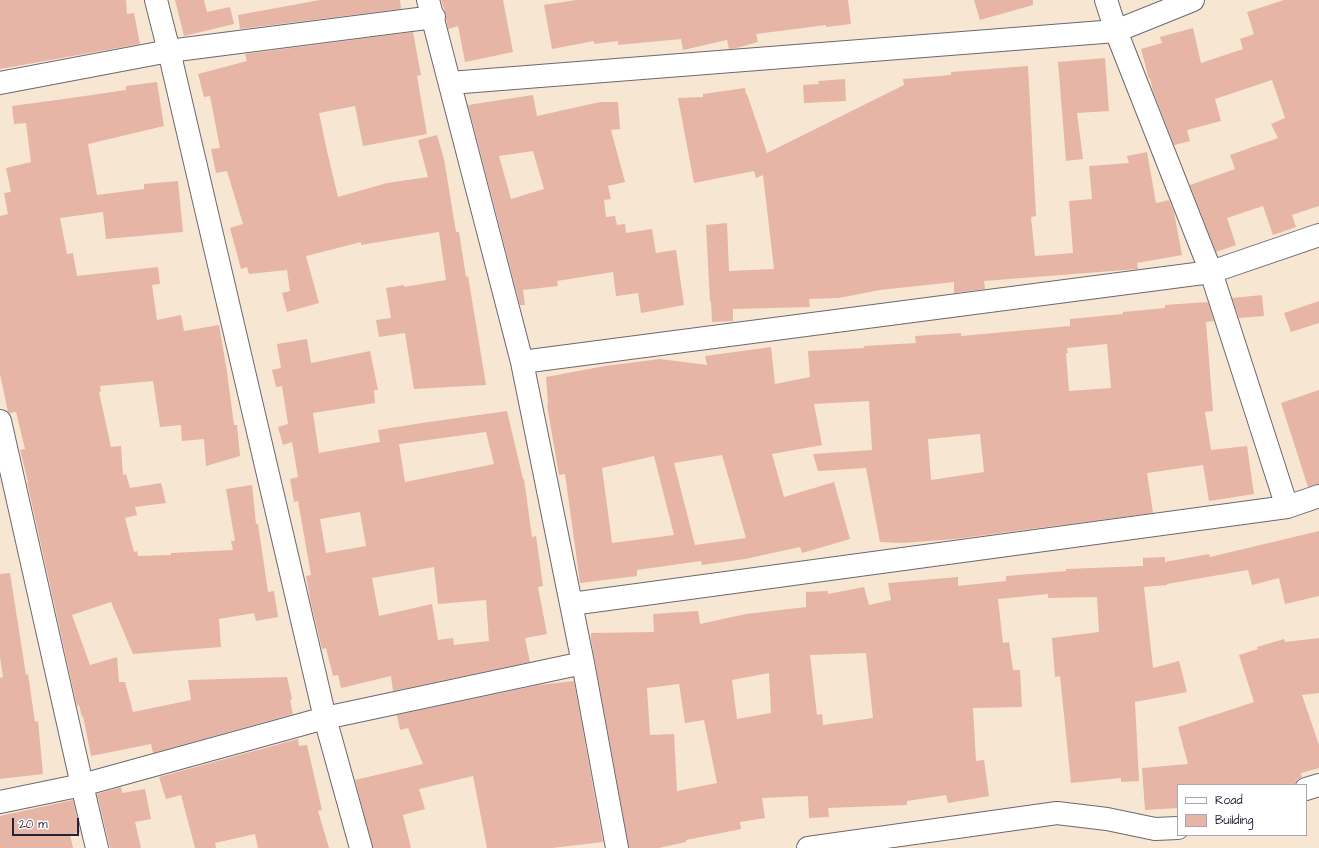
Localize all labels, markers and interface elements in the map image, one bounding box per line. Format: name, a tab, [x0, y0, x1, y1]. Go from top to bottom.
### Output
legend	[1177, 784, 1307, 836]
text: Road	[1215, 792, 1243, 809]
scale bar	[14, 810, 81, 836]
text: Building	[1215, 812, 1253, 829]
text: 20 m	[19, 816, 48, 833]

